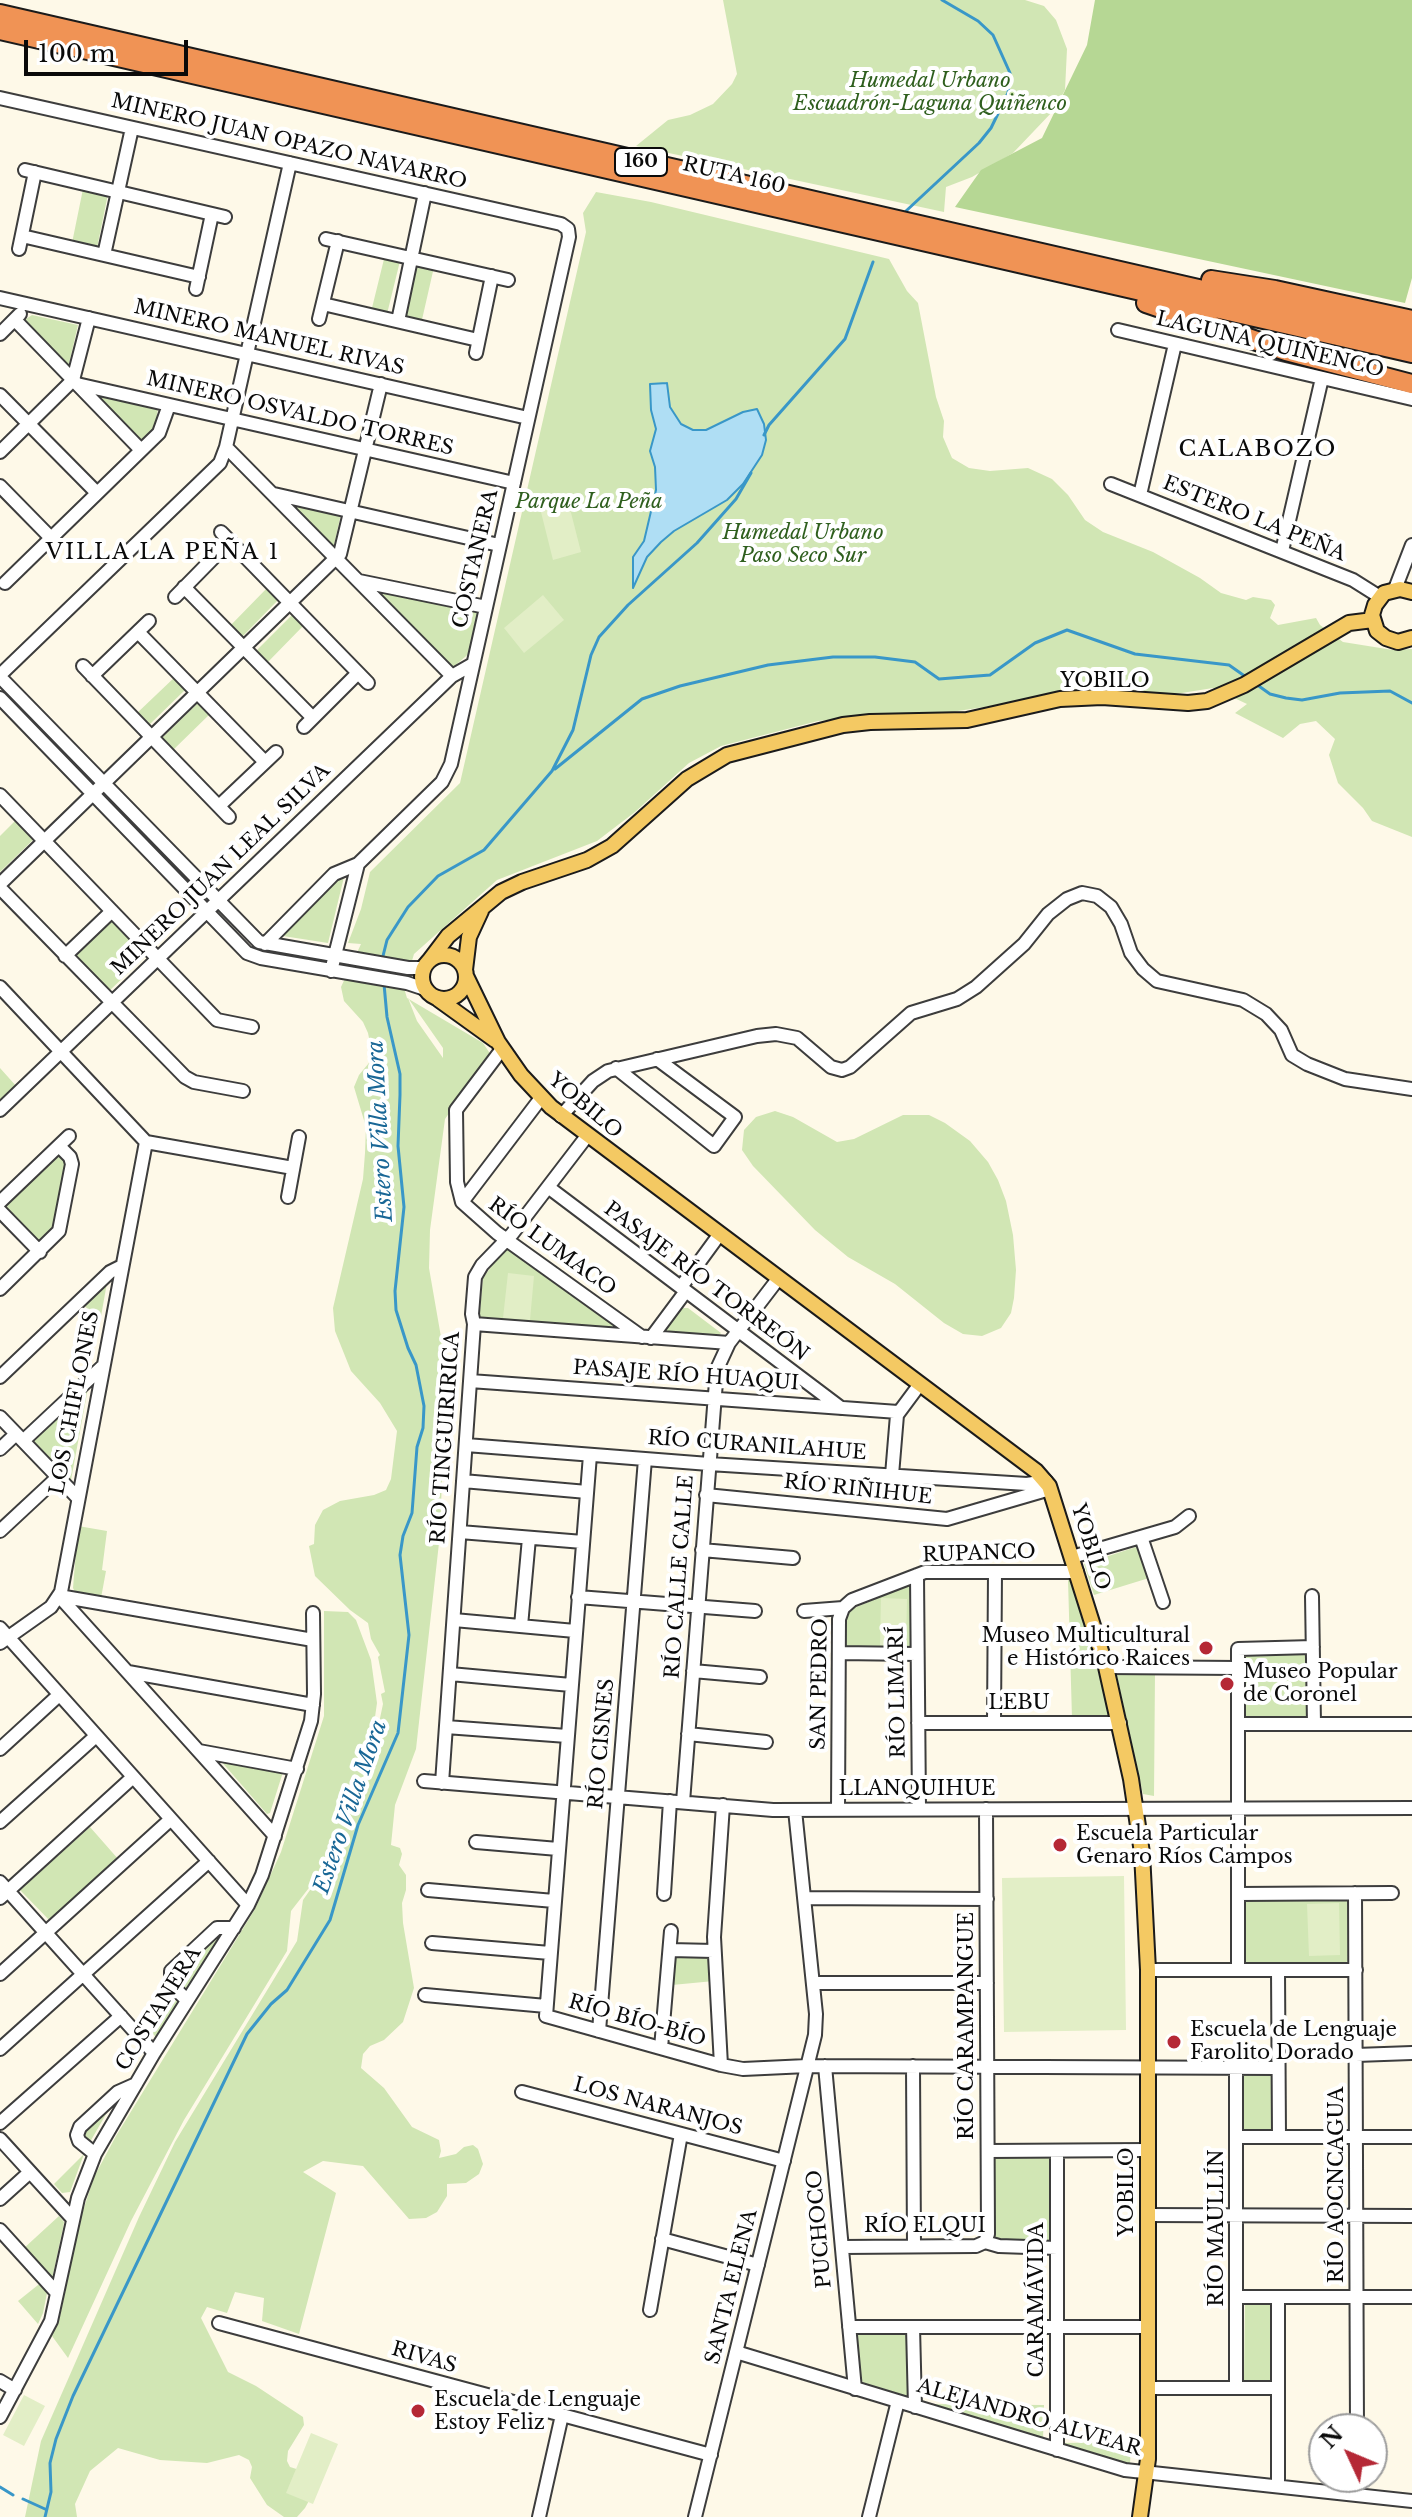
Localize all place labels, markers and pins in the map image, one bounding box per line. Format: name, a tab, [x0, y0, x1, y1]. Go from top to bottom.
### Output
place label: Museo Multicultural e Histórico Raices	[981, 1624, 1190, 1671]
marker: Museo Multicultural e Histórico Raices	[1197, 1639, 1215, 1657]
place label: Museo Popular de Coronel	[1243, 1660, 1397, 1707]
marker: Museo Popular de Coronel	[1218, 1675, 1236, 1693]
place label: Escuela Particular Genaro Ríos Campos	[1076, 1822, 1293, 1869]
marker: Escuela Particular Genaro Ríos Campos	[1051, 1836, 1069, 1854]
place label: Escuela de Lenguaje Farolito Dorado	[1190, 2018, 1397, 2065]
marker: Escuela de Lenguaje Farolito Dorado	[1165, 2033, 1183, 2051]
place label: Escuela de Lenguaje Estoy Feliz	[434, 2388, 641, 2435]
marker: Escuela de Lenguaje Estoy Feliz	[409, 2402, 427, 2420]

